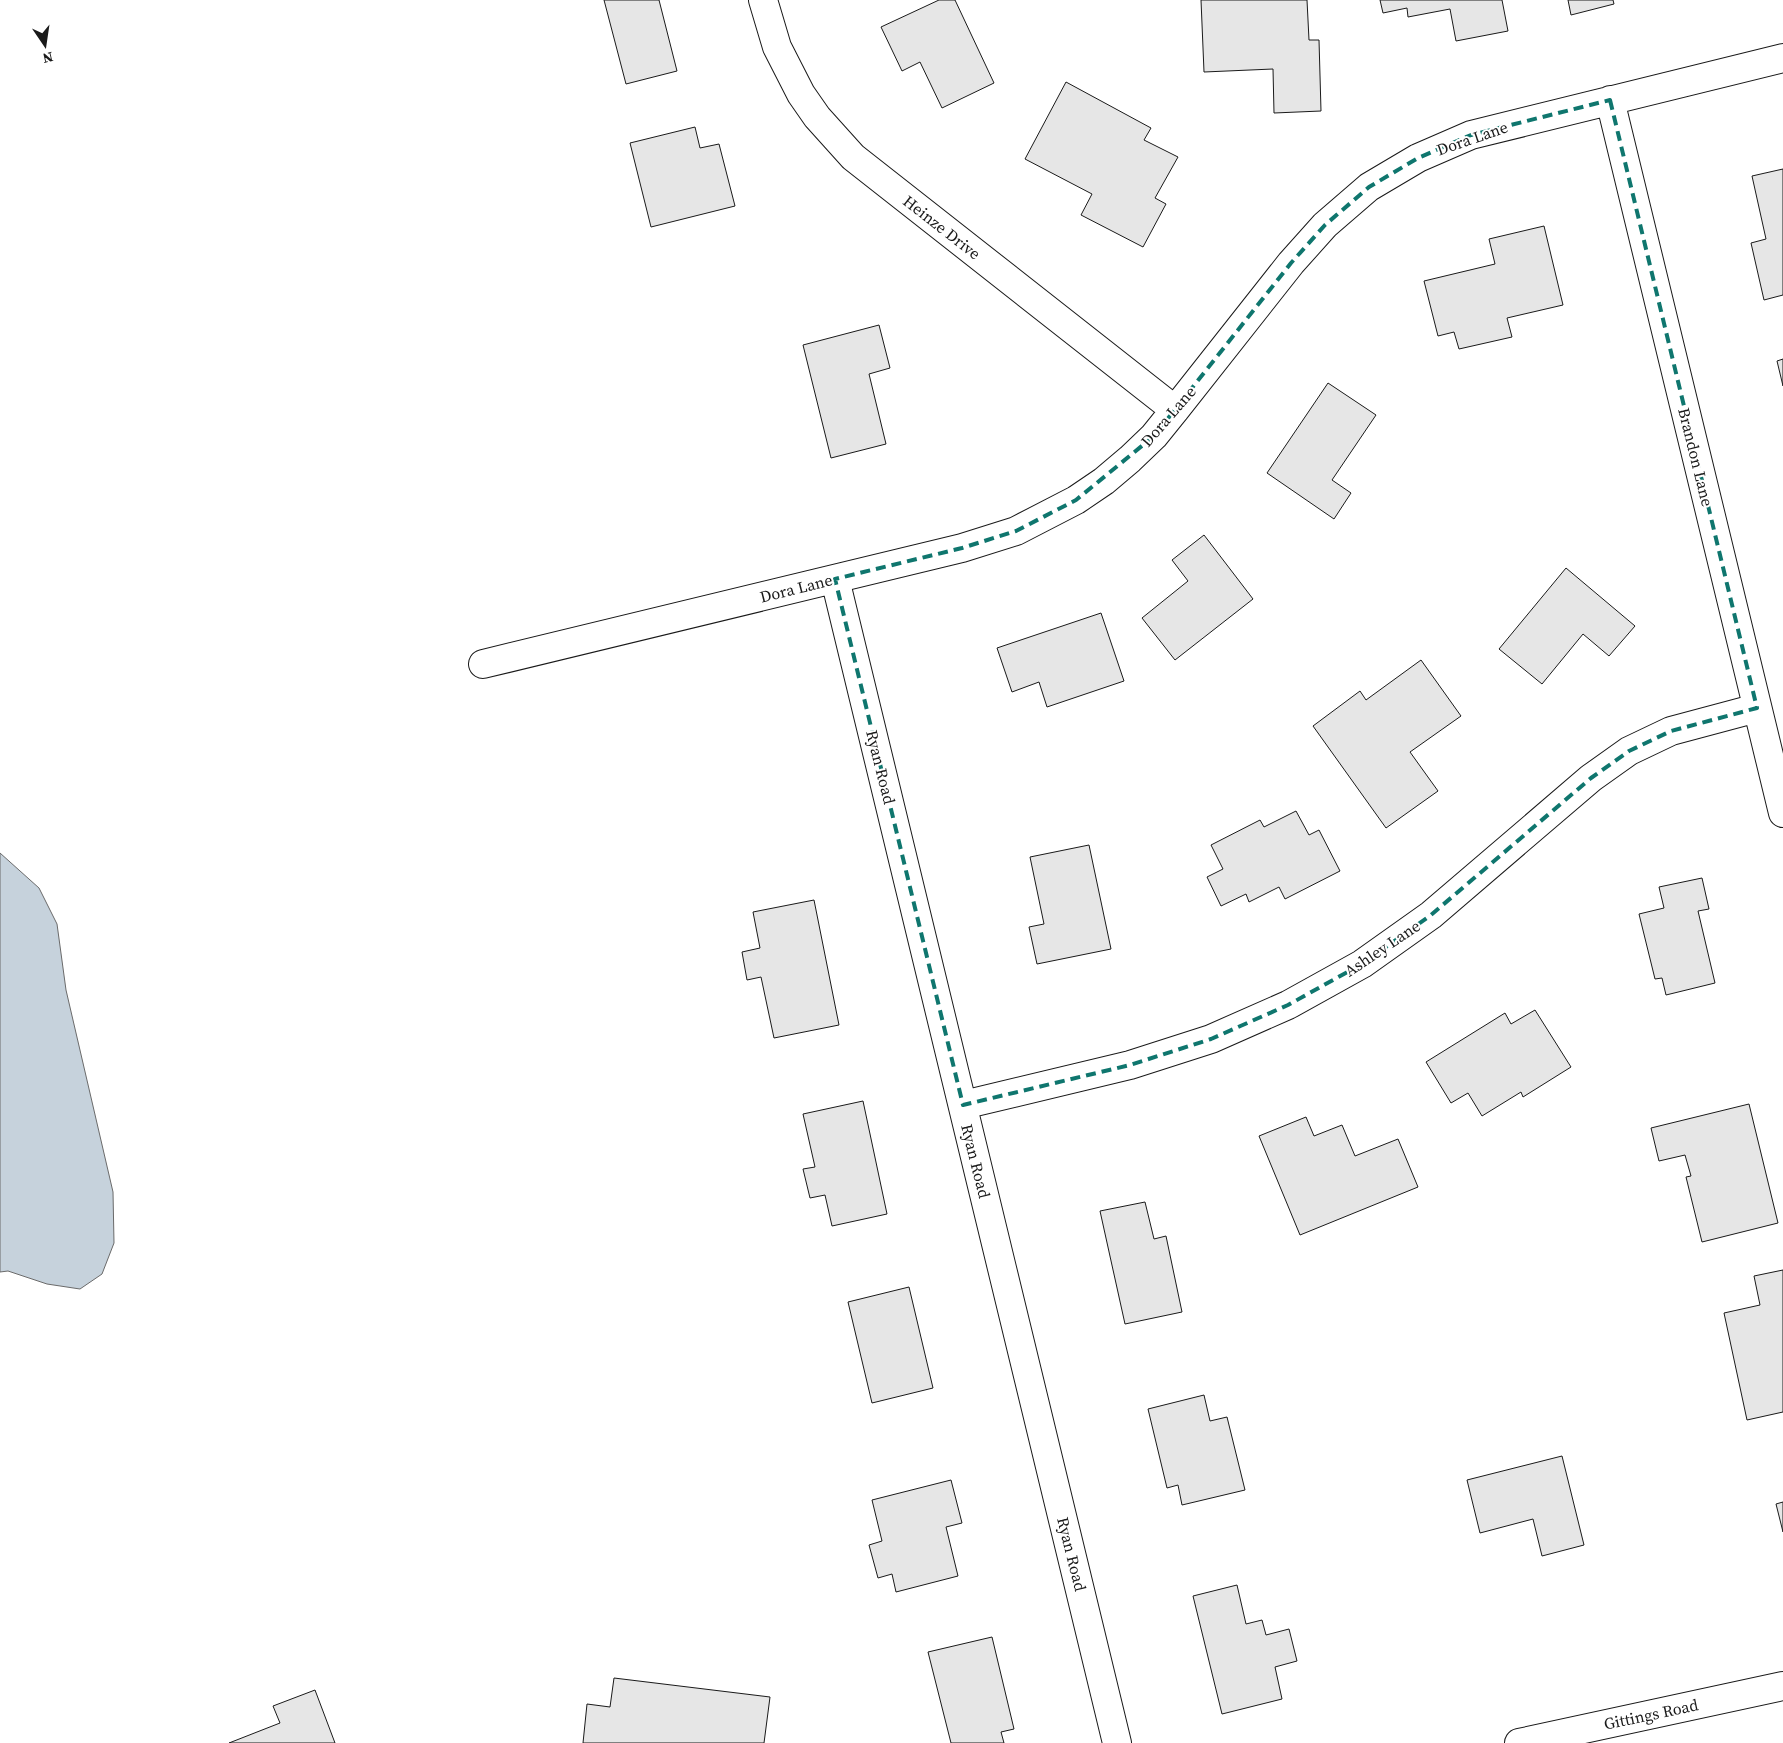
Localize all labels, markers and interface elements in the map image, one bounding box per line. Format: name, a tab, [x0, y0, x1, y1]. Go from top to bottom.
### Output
north arrow	[20, 20, 70, 70]
text: N	[41, 47, 55, 69]
street label: Dora Lane	[1433, 116, 1511, 160]
street label: Heinze Drive	[899, 190, 985, 264]
street label: Dora Lane	[1135, 381, 1201, 451]
street label: Brandon Lane	[1673, 405, 1719, 509]
street label: Dora Lane	[757, 568, 835, 608]
street label: Ryan Road	[861, 728, 901, 806]
street label: Ashley Lane	[1340, 915, 1424, 981]
street label: Ryan Road	[956, 1122, 996, 1200]
street label: Ryan Road	[1052, 1515, 1092, 1593]
street label: Gittings Road	[1602, 1693, 1700, 1735]

